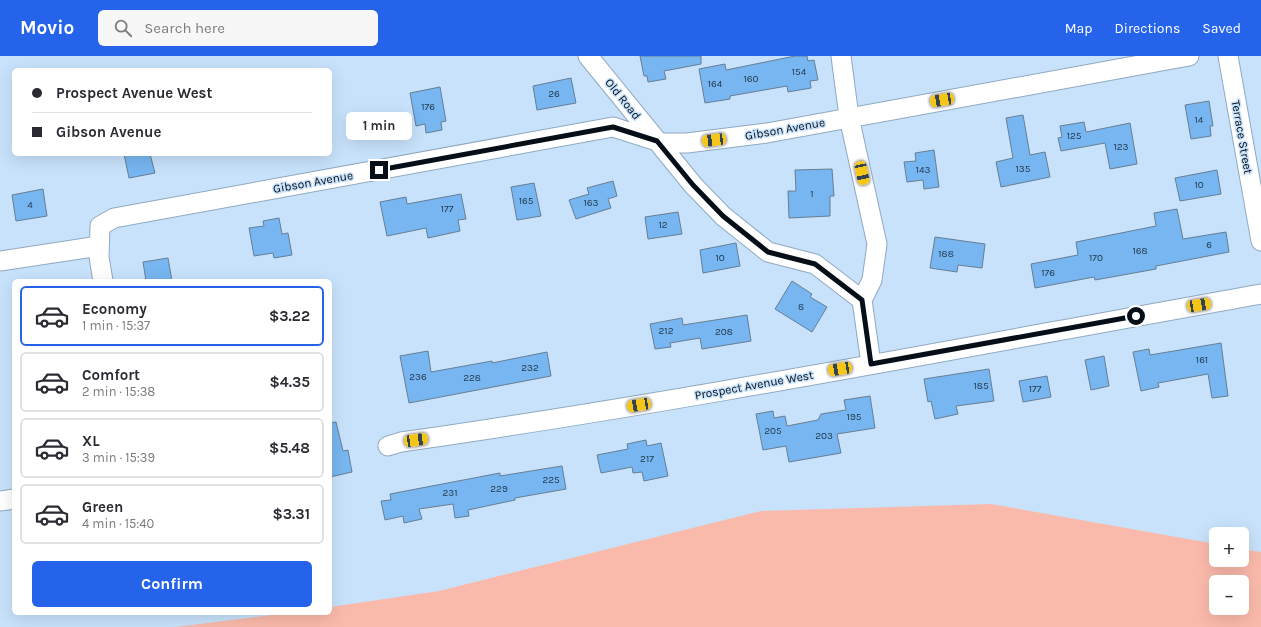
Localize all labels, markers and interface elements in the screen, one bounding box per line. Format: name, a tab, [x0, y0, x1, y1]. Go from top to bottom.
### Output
search box	[98, 10, 378, 46]
text: Movio	[20, 17, 74, 39]
icon: search	[112, 17, 134, 39]
text: Search here	[144, 19, 225, 37]
text: Map	[1065, 20, 1093, 37]
text: Directions	[1115, 20, 1180, 37]
text: Saved	[1202, 20, 1241, 37]
house number: 154	[792, 66, 807, 78]
house number: 160	[744, 73, 759, 85]
street label: Old Road	[602, 76, 644, 122]
house number: 164	[708, 78, 723, 90]
text: Prospect Avenue West	[56, 84, 212, 102]
house number: 26	[548, 88, 560, 100]
car	[929, 92, 955, 108]
street label: Terrace Street	[1229, 99, 1255, 175]
house number: 176	[421, 101, 435, 113]
callout: 1 min	[346, 112, 412, 140]
house number: 14	[1195, 114, 1204, 126]
street label: Gibson Avenue	[744, 115, 826, 143]
text: 1 min	[363, 118, 395, 133]
text: Gibson Avenue	[56, 123, 161, 141]
house number: 125	[1067, 130, 1082, 142]
car	[701, 133, 727, 147]
house number: 123	[1113, 141, 1129, 153]
car	[854, 160, 870, 186]
route end	[370, 161, 388, 179]
house number: 135	[1016, 163, 1031, 175]
house number: 143	[916, 164, 930, 176]
street label: Gibson Avenue	[272, 168, 354, 196]
house number: 10	[1194, 179, 1204, 191]
house number: 1	[810, 188, 814, 200]
house number: 165	[519, 195, 534, 207]
house number: 163	[584, 197, 599, 209]
house number: 4	[27, 199, 33, 211]
house number: 177	[441, 203, 454, 215]
house number: 12	[658, 219, 668, 231]
house number: 6	[1206, 239, 1212, 251]
house number: 168	[1132, 245, 1148, 257]
house number: 188	[938, 248, 954, 260]
house number: 10	[715, 252, 725, 264]
house number: 170	[1089, 252, 1103, 264]
house number: 176	[1041, 267, 1055, 279]
car	[1186, 297, 1212, 313]
icon: car	[34, 298, 70, 334]
text: Economy	[82, 300, 147, 318]
house number: 8	[798, 301, 804, 313]
text: $3.22	[269, 307, 310, 325]
route start	[1127, 307, 1145, 325]
text: 1 min · 15:37	[82, 318, 150, 333]
house number: 212	[659, 325, 674, 337]
house number: 208	[715, 326, 733, 338]
house number: 161	[1196, 354, 1208, 366]
car	[827, 361, 853, 377]
house number: 232	[521, 362, 539, 374]
icon: car	[34, 364, 70, 400]
text: Comfort	[82, 366, 140, 384]
street label: Prospect Avenue West	[694, 368, 815, 402]
house number: 236	[409, 371, 427, 383]
house number: 228	[463, 372, 481, 384]
text: $4.35	[269, 373, 310, 391]
house number: 185	[973, 380, 989, 392]
house number: 177	[1029, 383, 1042, 395]
text: 2 min · 15:38	[82, 384, 155, 399]
car	[626, 397, 652, 413]
house number: 195	[847, 411, 862, 423]
house number: 205	[764, 425, 782, 437]
icon: car	[34, 430, 70, 466]
house number: 203	[815, 430, 833, 442]
text: XL	[82, 432, 100, 450]
car	[403, 432, 429, 448]
text: $5.48	[269, 439, 310, 457]
text: 3 min · 15:39	[82, 450, 155, 465]
house number: 217	[640, 453, 654, 465]
house number: 225	[542, 474, 560, 486]
house number: 229	[490, 483, 508, 495]
house number: 231	[442, 487, 458, 499]
icon: car	[34, 496, 70, 532]
text: Green	[82, 498, 123, 516]
text: $3.31	[272, 505, 310, 523]
text: 4 min · 15:40	[82, 516, 154, 531]
map controls	[1209, 527, 1249, 615]
button: +	[1209, 527, 1249, 567]
button: Confirm	[32, 561, 312, 607]
button: −	[1209, 575, 1249, 615]

